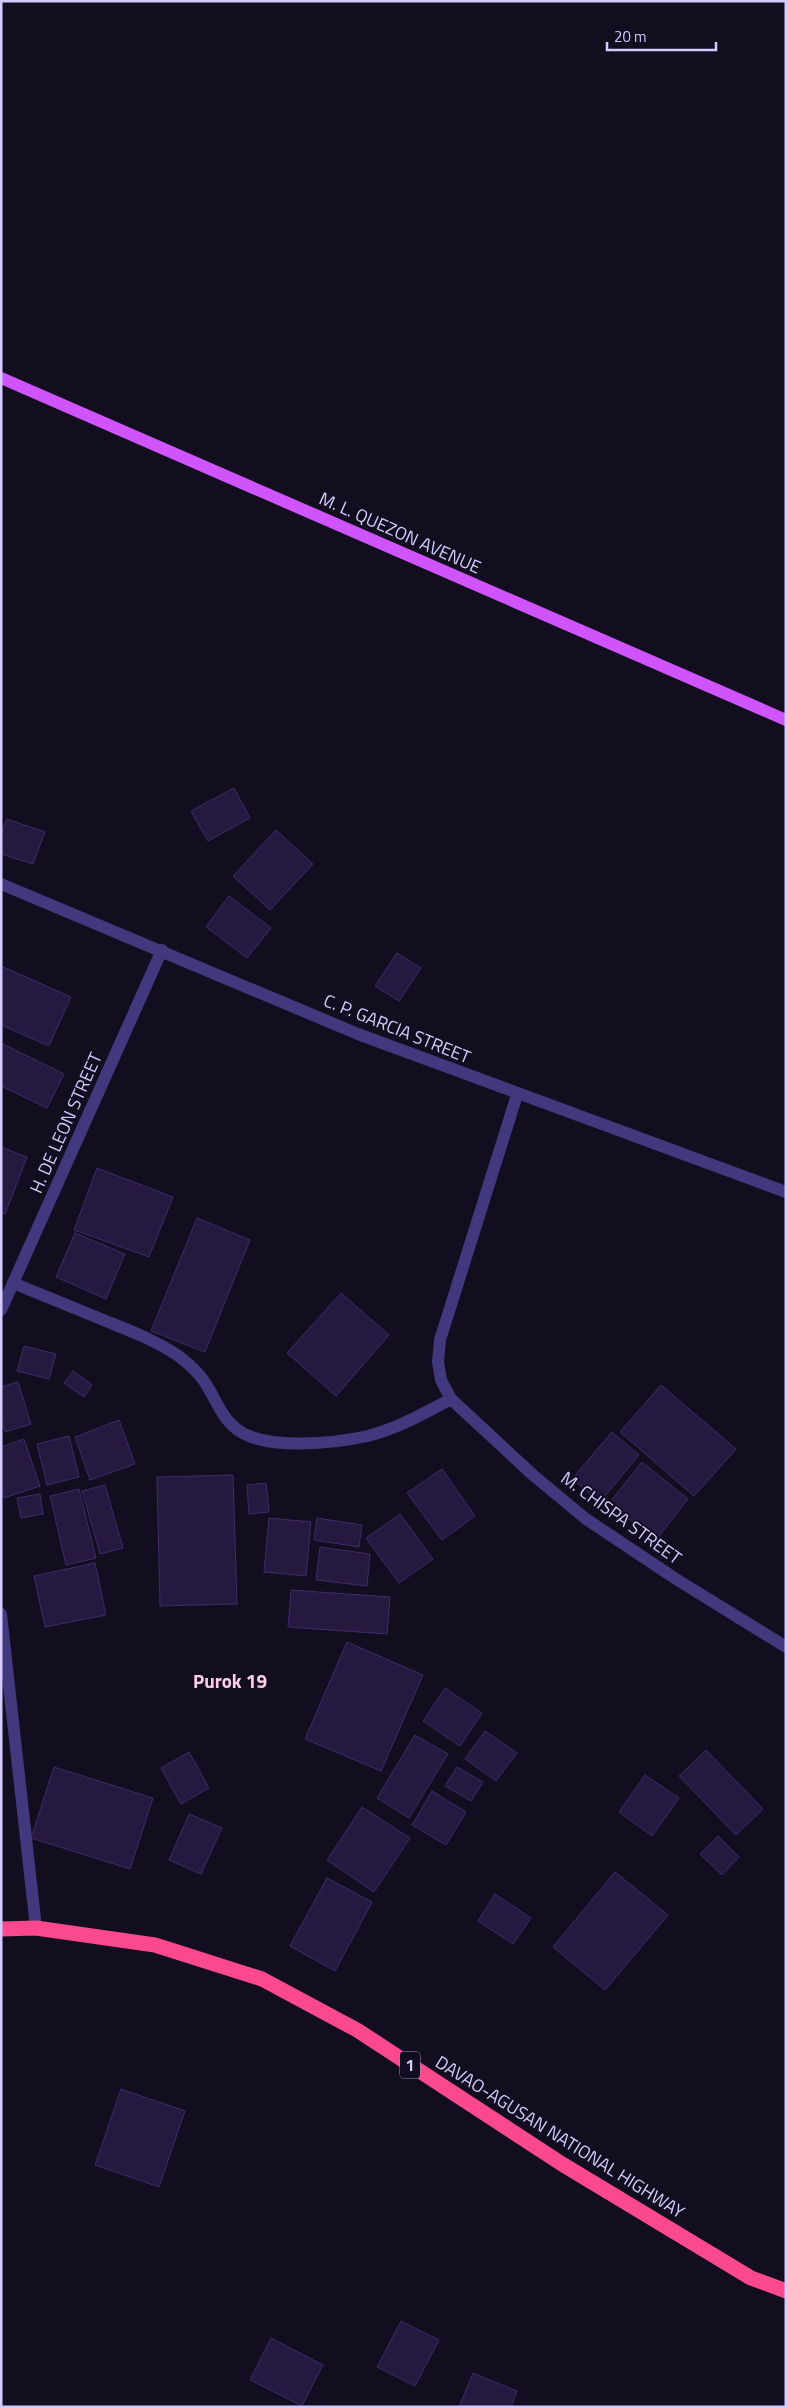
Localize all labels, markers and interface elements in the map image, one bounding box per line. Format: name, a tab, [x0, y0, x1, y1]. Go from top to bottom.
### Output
scale bar	[607, 20, 716, 52]
text: 20 m	[614, 25, 647, 48]
street label: M. L. QUEZON AVENUE	[315, 485, 486, 580]
street label: C. P. GARCIA STREET	[320, 987, 475, 1071]
street label: H. DE LEON STREET	[22, 1048, 109, 1198]
street label: M. CHISPA STREET	[555, 1464, 688, 1571]
district label: Purok 19	[193, 1666, 267, 1695]
street label: DAVAO-AGUSAN NATIONAL HIGHWAY	[430, 2048, 690, 2225]
road number: 1	[400, 2052, 420, 2078]

